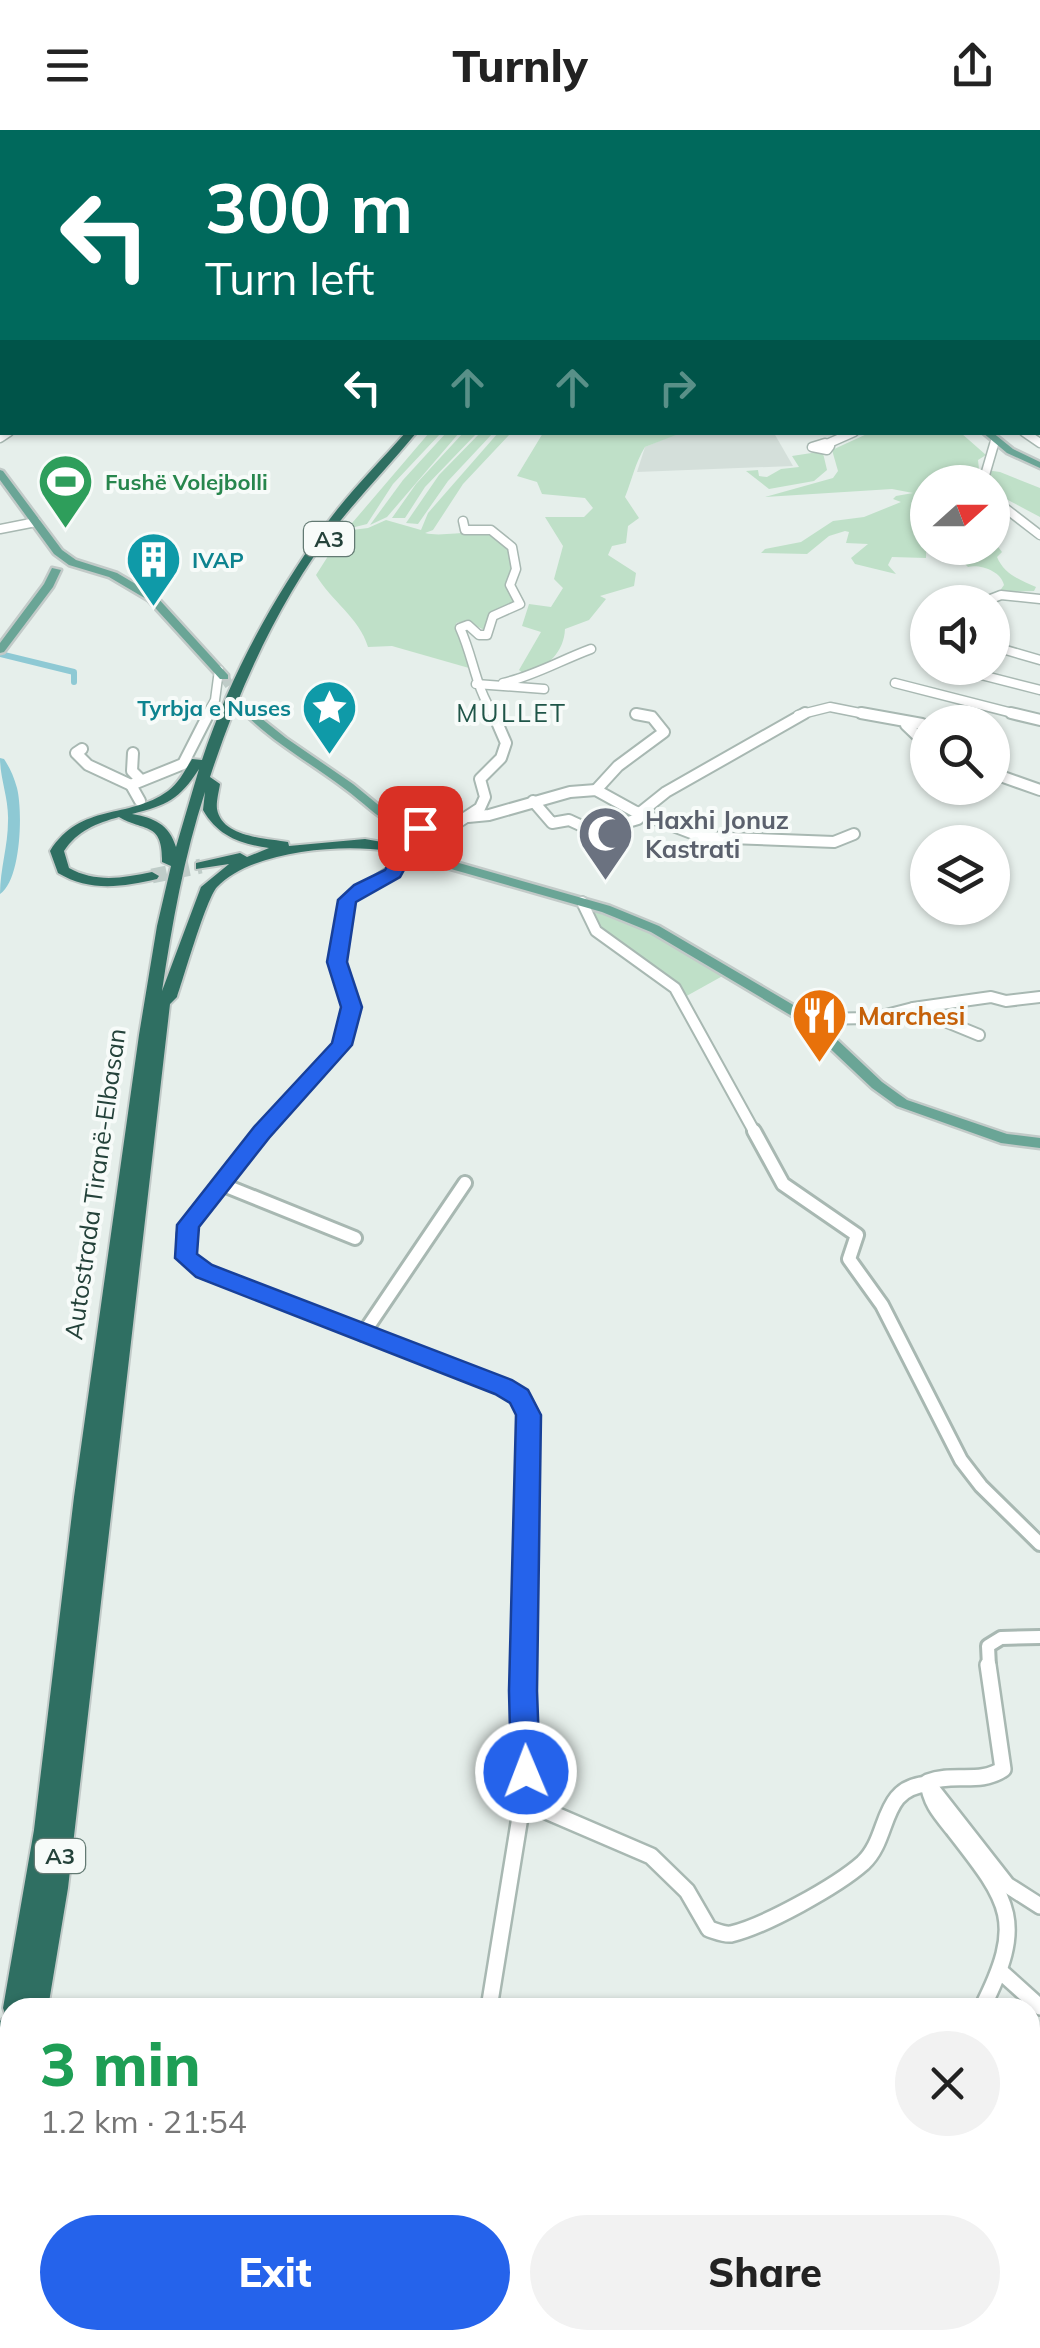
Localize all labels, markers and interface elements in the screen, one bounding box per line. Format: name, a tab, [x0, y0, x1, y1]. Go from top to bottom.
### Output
text: Turnly	[452, 37, 588, 93]
icon: menu	[40, 38, 95, 93]
icon: share	[945, 38, 1000, 93]
text: 300 m	[205, 163, 413, 251]
icon: left	[40, 170, 170, 300]
text: Turn left	[205, 250, 374, 306]
icon: left	[335, 360, 390, 415]
icon: ahead	[440, 360, 495, 415]
icon: ahead	[545, 360, 600, 415]
icon: right	[650, 360, 705, 415]
sports icon: Fushë Volejbolli	[36, 452, 96, 531]
north arrow	[910, 465, 1010, 565]
map controls	[910, 465, 1010, 925]
place label: Fushë Volejbolli	[105, 468, 268, 496]
road number: A3	[304, 522, 354, 556]
building icon: IVAP	[123, 530, 183, 609]
place label: IVAP	[192, 546, 244, 574]
button: sound	[910, 585, 1010, 685]
place icon: Tyrbja e Nuses	[300, 678, 360, 757]
place label: Tyrbja e Nuses	[137, 694, 291, 722]
district label: MULLET	[456, 697, 568, 728]
button: search	[910, 705, 1010, 805]
pin	[378, 786, 463, 871]
icon: arrive	[393, 801, 448, 856]
mosque icon: Haxhi Jonuz Kastrati	[576, 804, 636, 883]
place label: Haxhi Jonuz Kastrati	[645, 804, 789, 864]
button: layers	[910, 825, 1010, 925]
restaurant icon: Marchesi	[789, 986, 849, 1065]
place label: Marchesi	[858, 1000, 965, 1031]
street label: Autostrada Tiranë-Elbasan	[57, 1026, 132, 1342]
position arrow	[474, 1720, 578, 1824]
road number: A3	[35, 1839, 85, 1873]
text: 3 min	[40, 2026, 201, 2101]
button: close	[895, 2031, 1000, 2136]
text: 1.2 km · 21:54	[40, 2101, 247, 2141]
button: Exit	[40, 2215, 510, 2330]
button: Share	[530, 2215, 1000, 2330]

